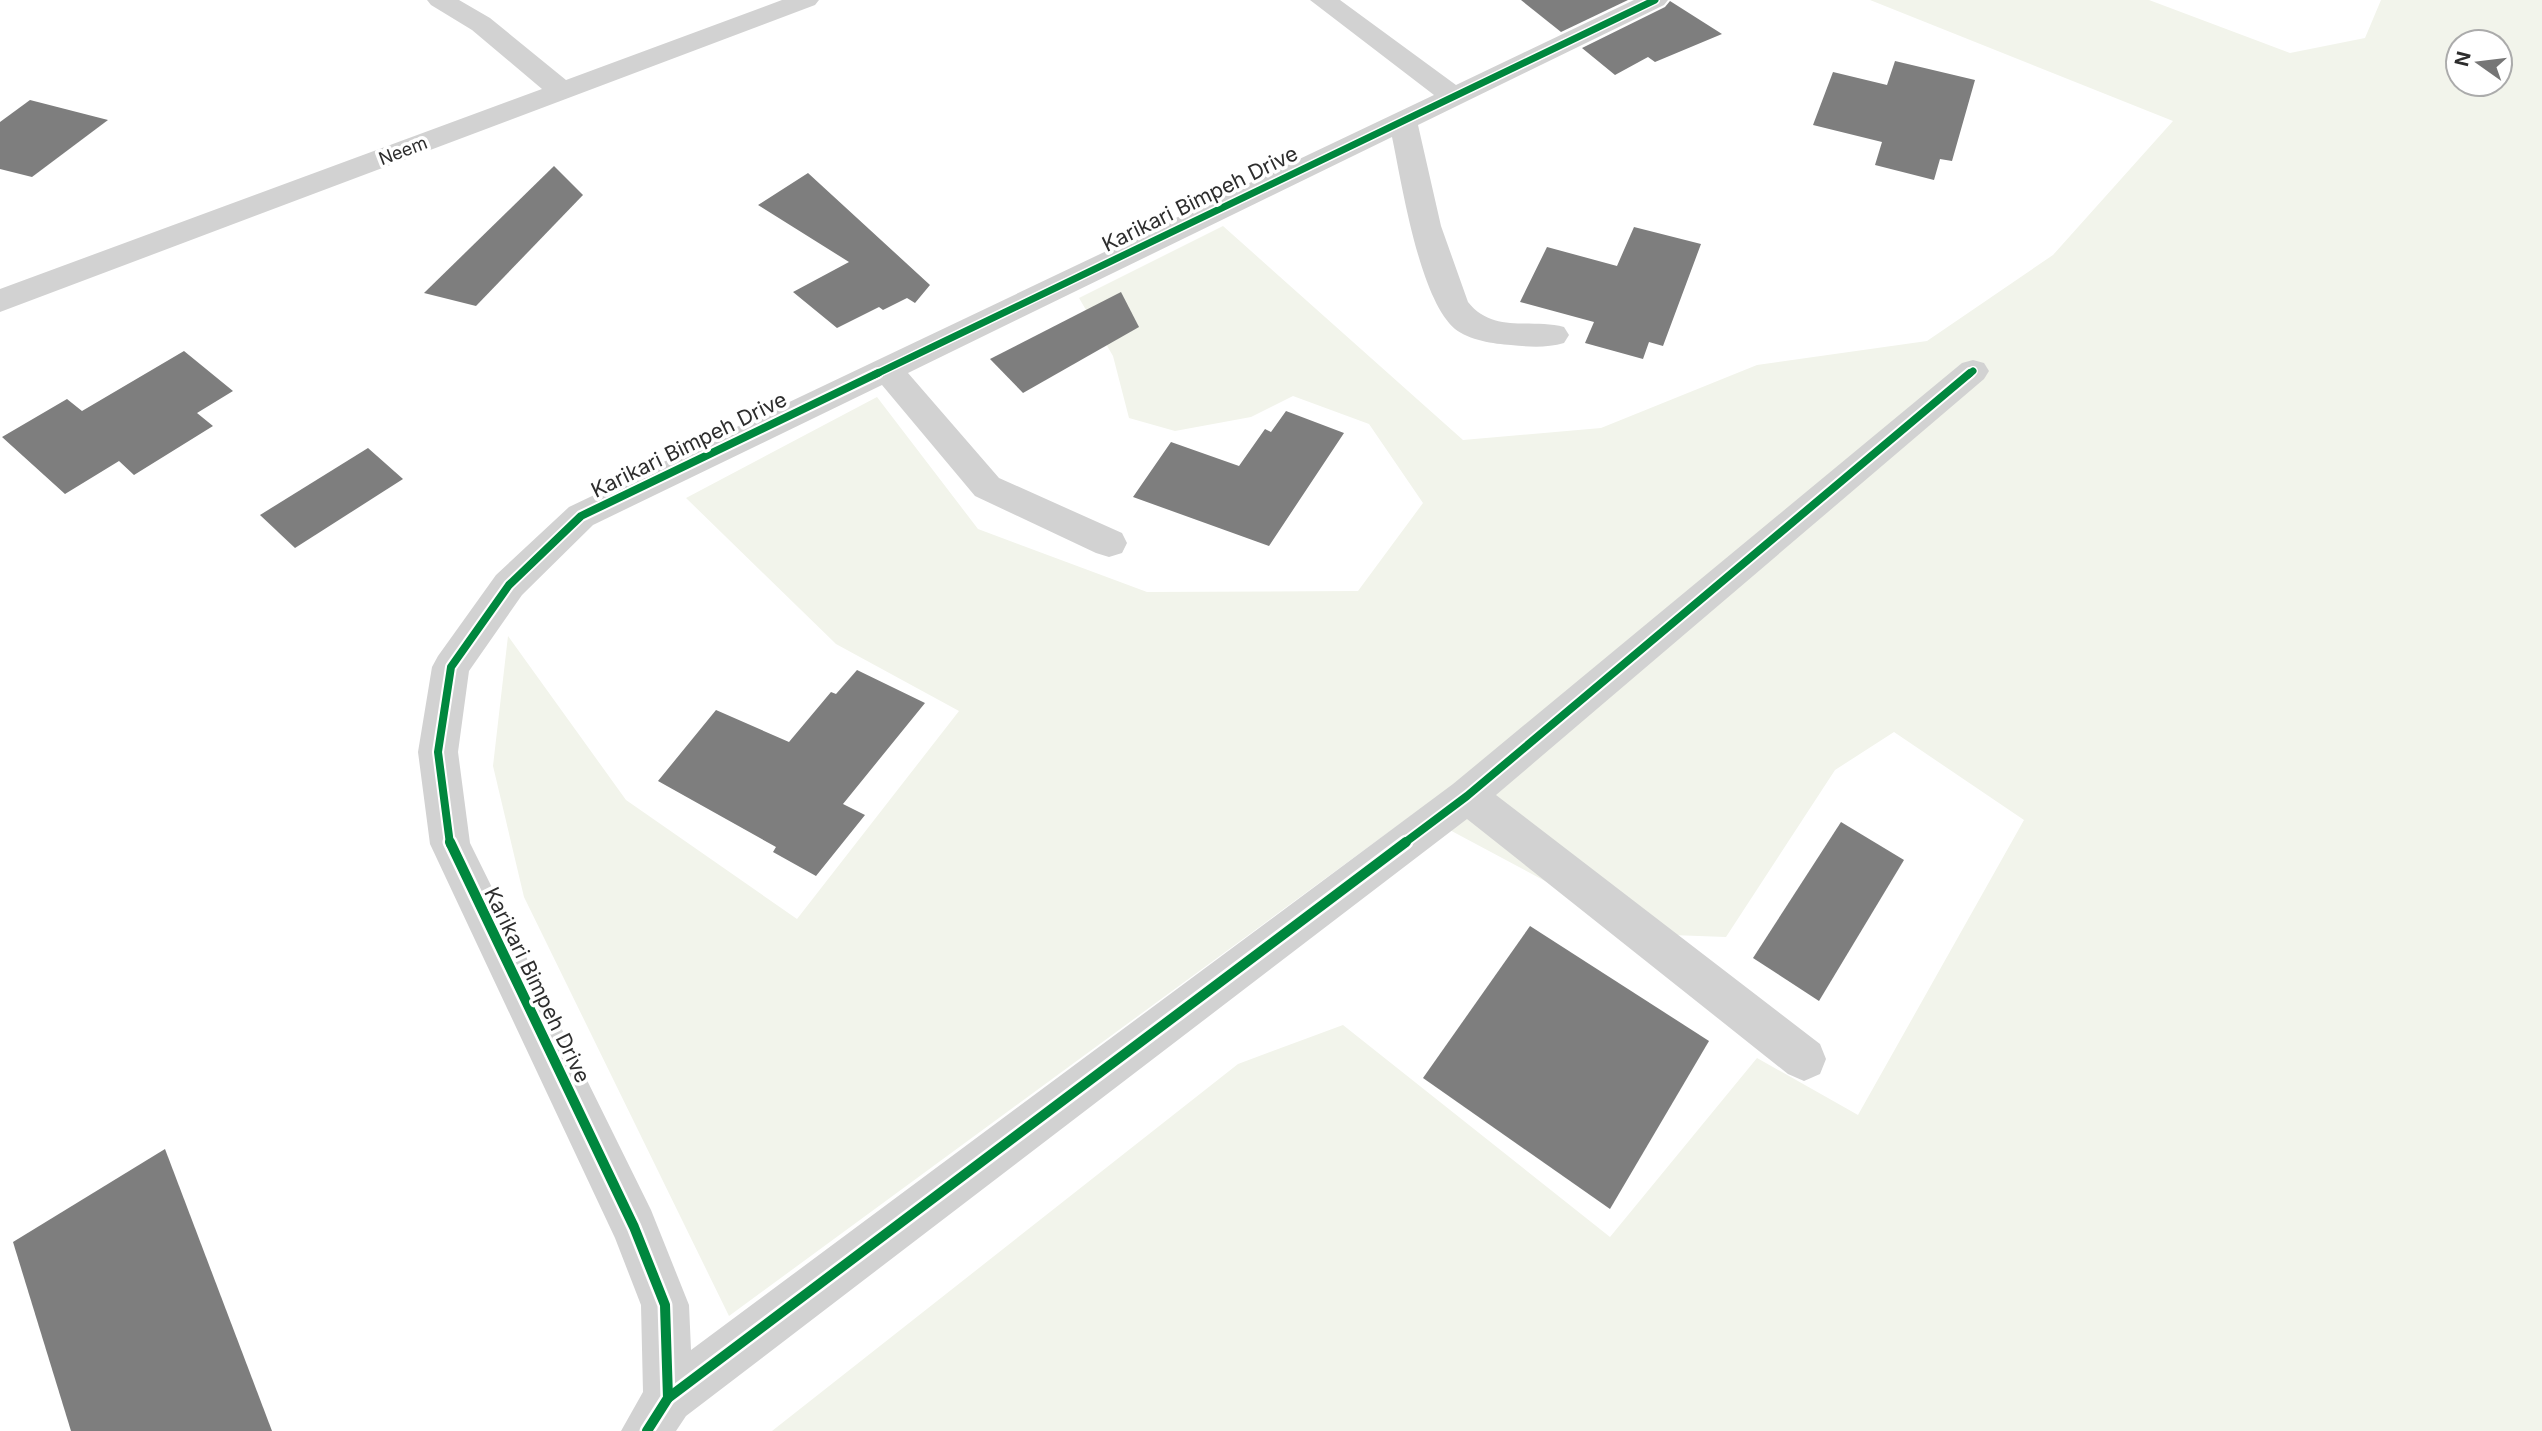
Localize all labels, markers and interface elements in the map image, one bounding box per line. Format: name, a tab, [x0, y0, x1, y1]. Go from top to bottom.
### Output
north arrow	[2444, 28, 2514, 98]
text: N	[2450, 49, 2476, 69]
street label: Neem	[376, 132, 430, 169]
street label: Karikari Bimpeh Drive	[1098, 140, 1302, 257]
street label: Karikari Bimpeh Drive	[587, 386, 791, 503]
street label: Karikari Bimpeh Drive	[479, 883, 596, 1087]

